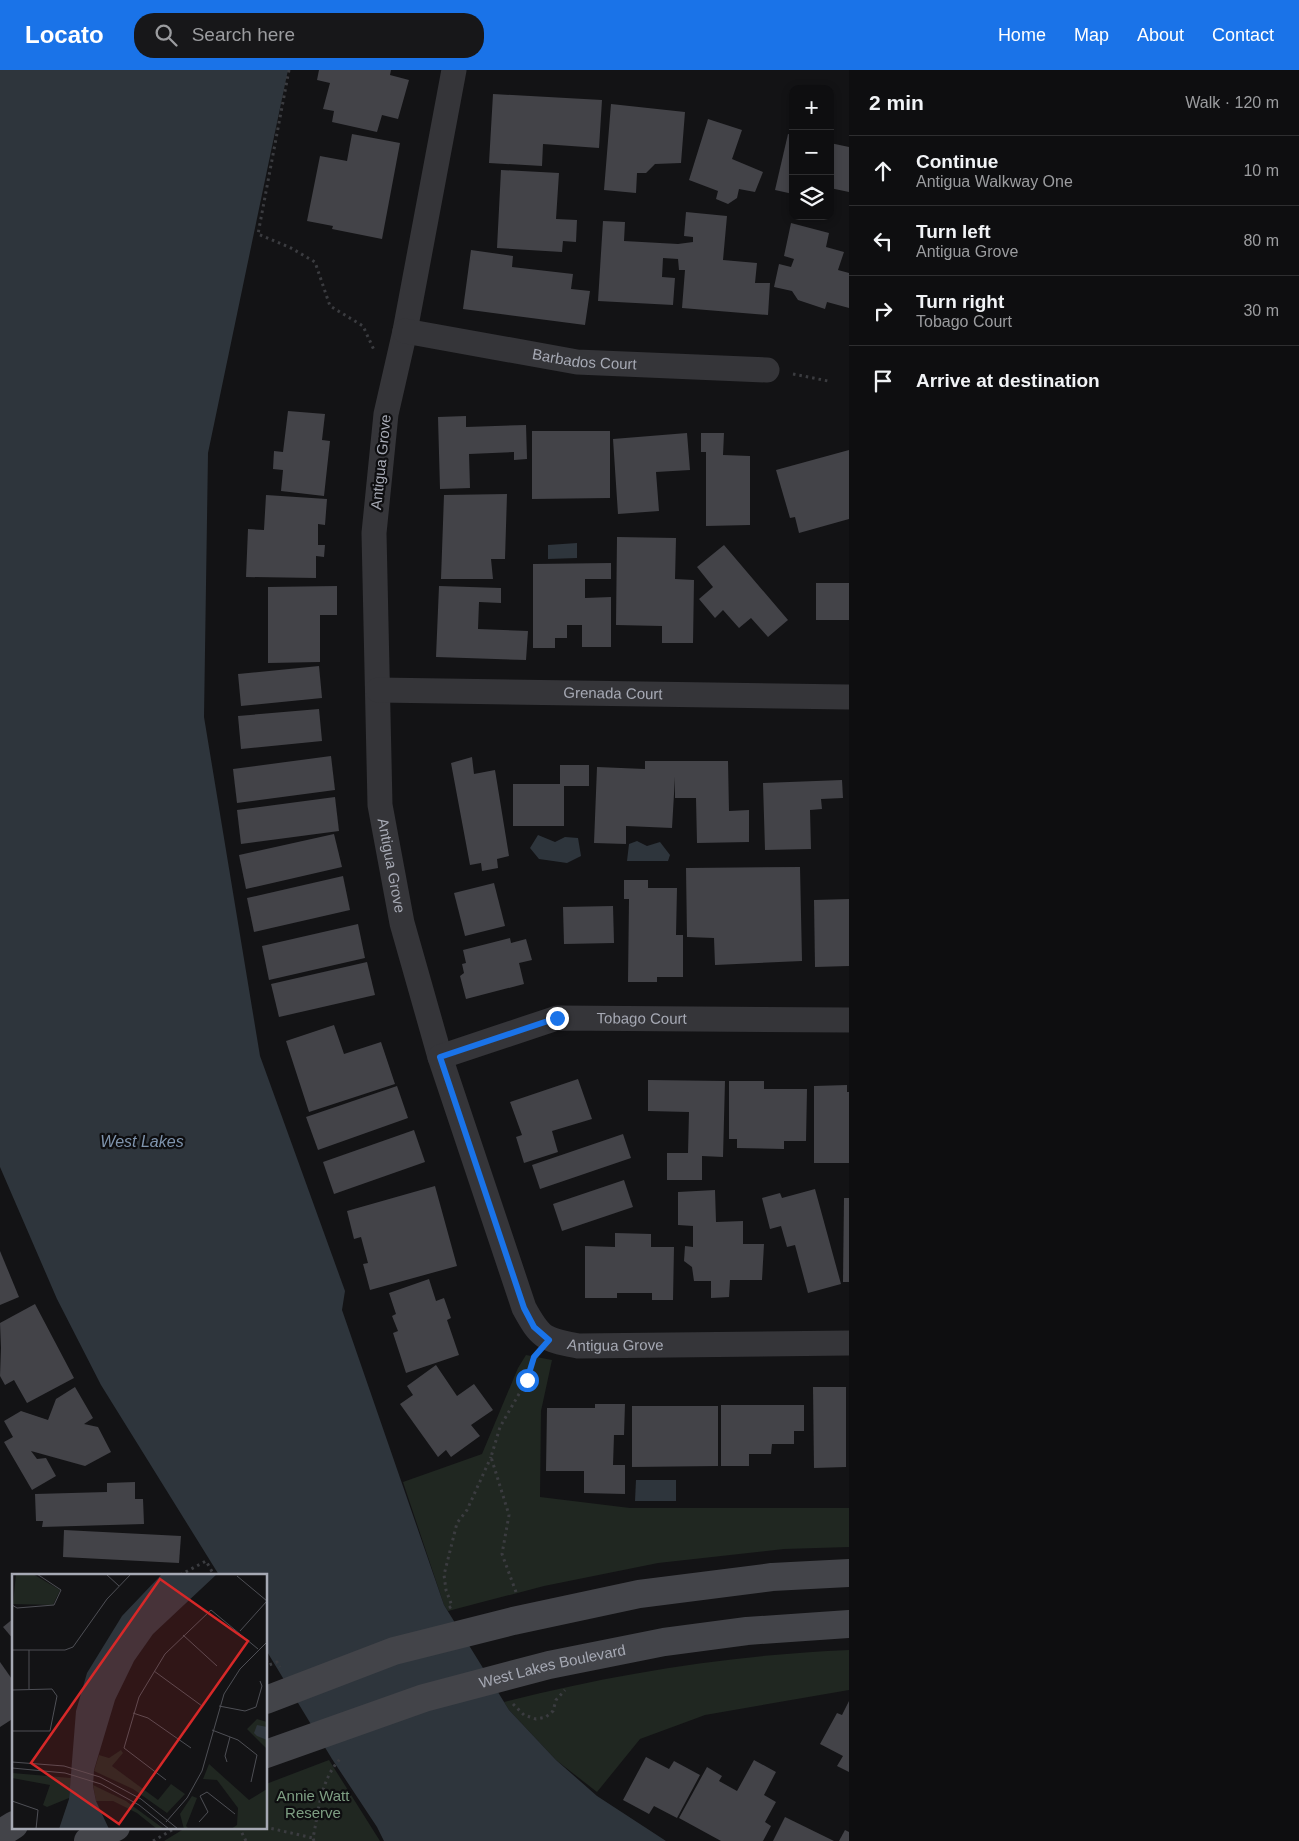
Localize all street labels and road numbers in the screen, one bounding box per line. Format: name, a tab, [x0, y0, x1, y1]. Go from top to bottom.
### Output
street label: Barbados Court	[531, 345, 638, 373]
street label: Antigua Grove	[367, 413, 394, 511]
street label: Grenada Court	[563, 684, 664, 702]
street label: Antigua Grove	[375, 817, 409, 914]
street label: Tobago Court	[597, 1009, 688, 1027]
street label: Antigua Grove	[566, 1335, 664, 1354]
street label: West Lakes Boulevard	[477, 1641, 627, 1691]

